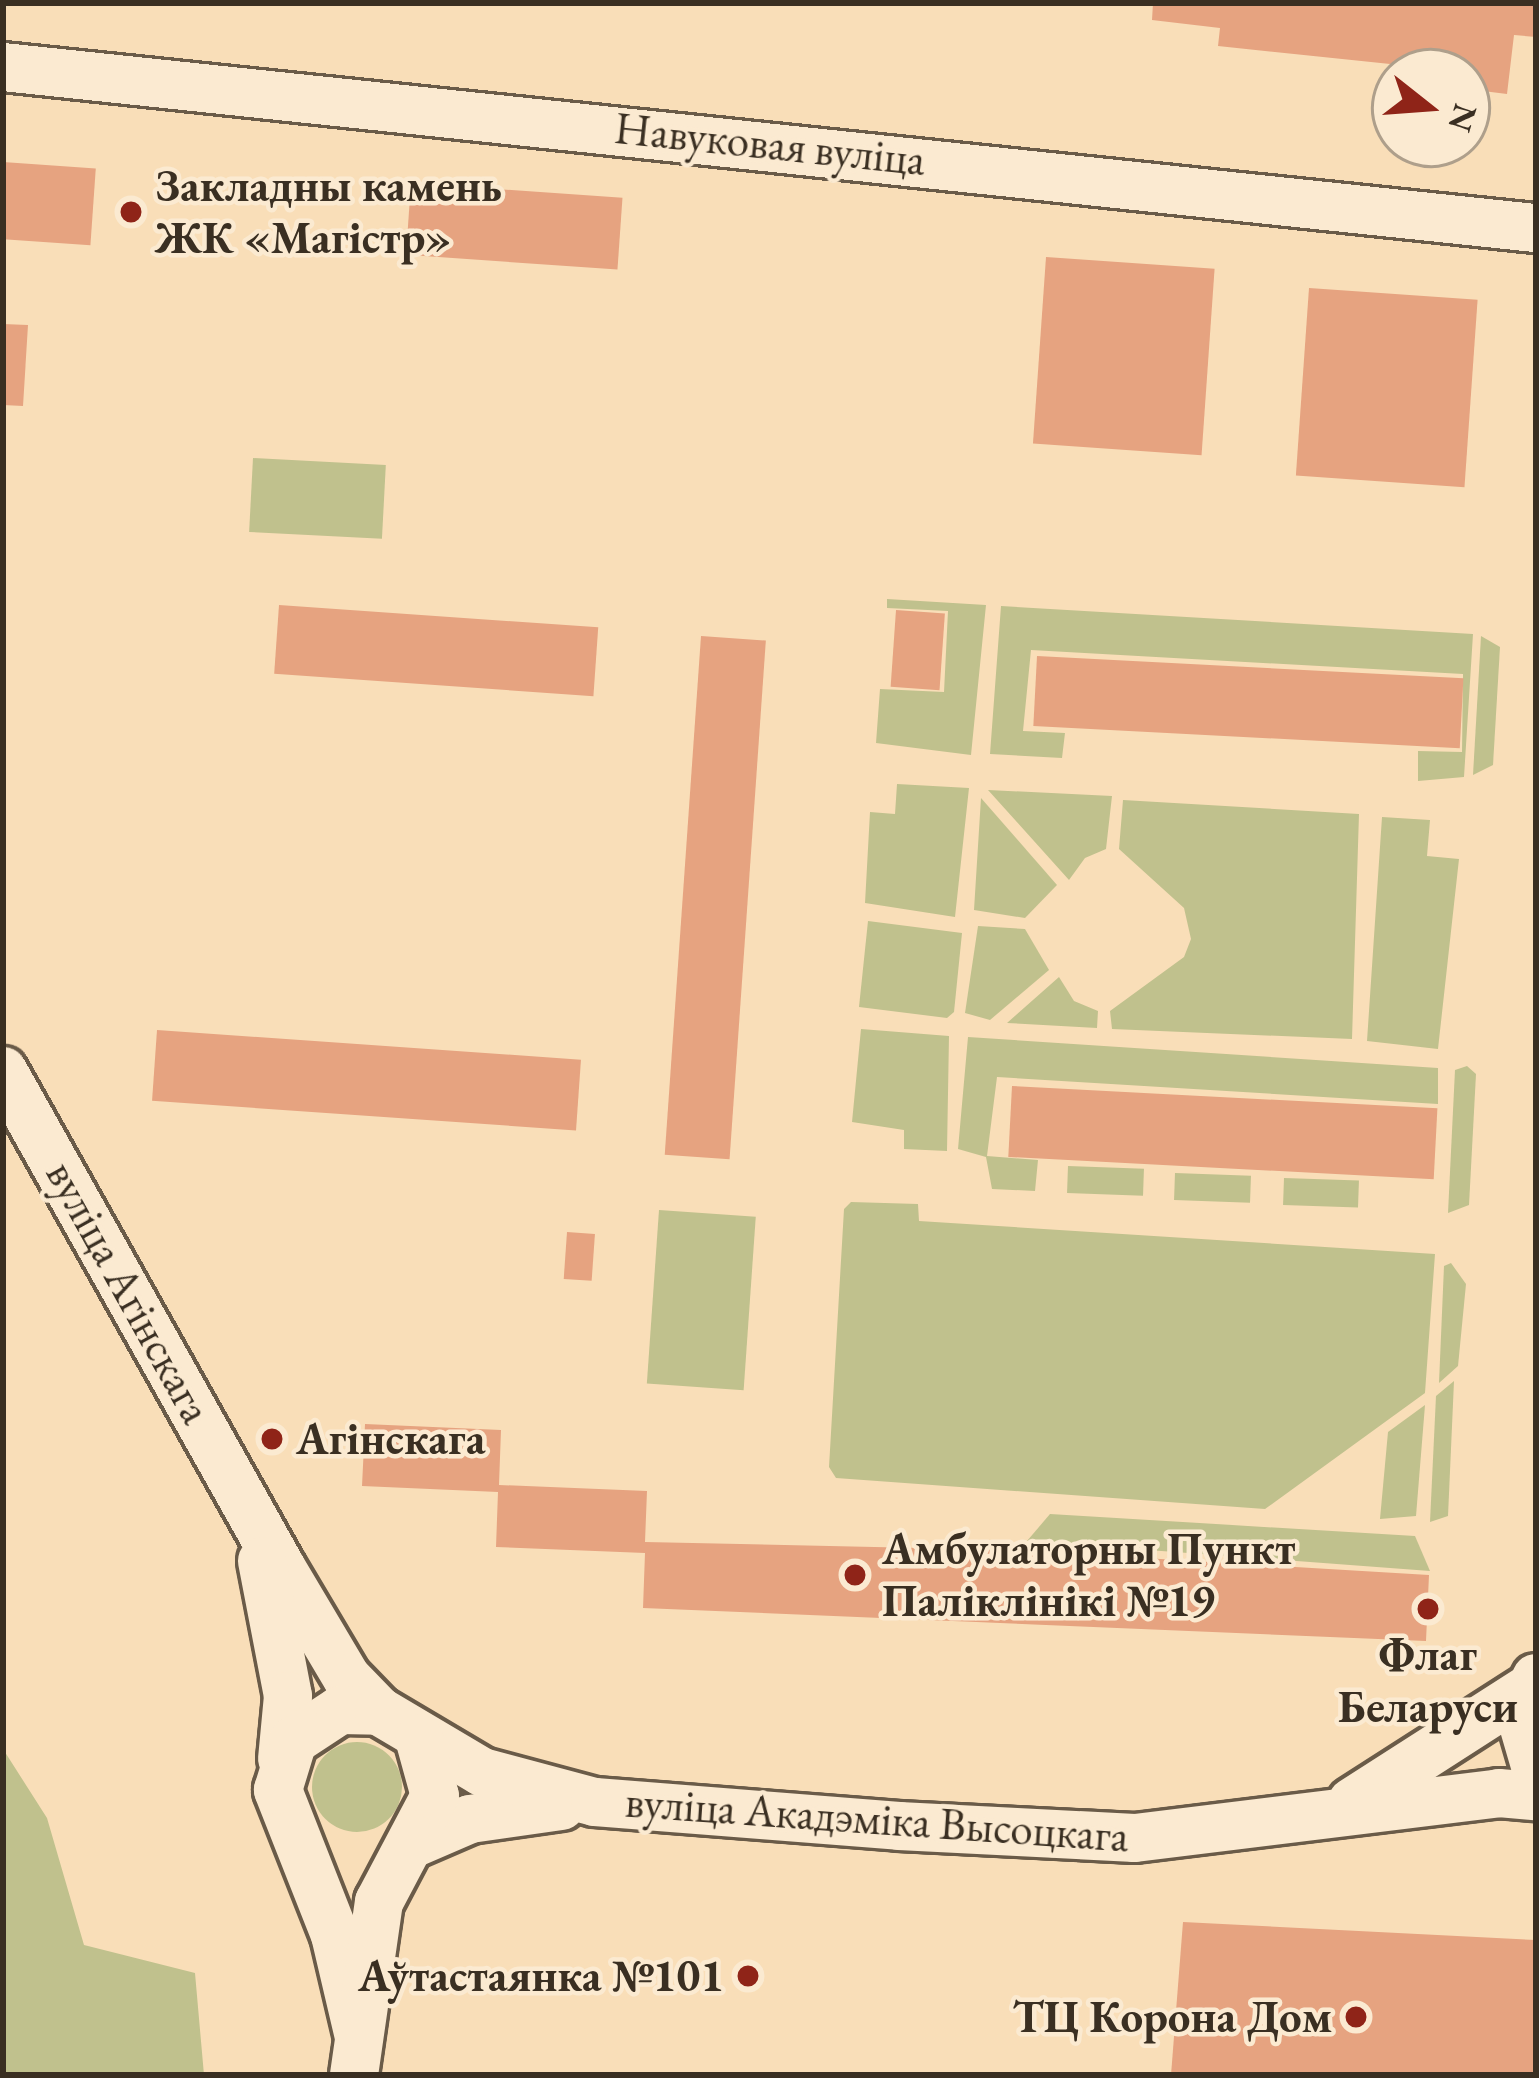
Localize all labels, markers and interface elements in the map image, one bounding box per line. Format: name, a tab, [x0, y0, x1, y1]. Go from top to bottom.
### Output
north arrow	[1371, 48, 1491, 168]
text: N	[1439, 99, 1488, 137]
street label: Навуковая вуліца	[612, 101, 928, 187]
place label: Закладны камень ЖК «Магістр»	[155, 159, 502, 265]
marker: Закладны камень ЖК «Магістр»	[118, 199, 144, 225]
street label: вуліца Агінскага	[35, 1151, 223, 1433]
place label: Агінскага	[296, 1412, 485, 1466]
marker: Агінскага	[259, 1426, 285, 1452]
place label: Амбулаторны Пункт Паліклінікі №19	[882, 1522, 1295, 1628]
marker: Амбулаторны Пункт Паліклінікі №19	[839, 1559, 871, 1591]
marker: Флаг Беларуси	[1415, 1596, 1441, 1622]
place label: Флаг Беларуси	[1338, 1628, 1518, 1734]
street label: вуліца Акадэміка Высоцкага	[624, 1774, 1130, 1864]
place label: Аўтастаянка №101	[358, 1949, 724, 2003]
marker: Аўтастаянка №101	[735, 1963, 761, 1989]
place label: ТЦ Корона Дом	[1012, 1990, 1332, 2044]
marker: ТЦ Корона Дом	[1343, 2004, 1369, 2030]

